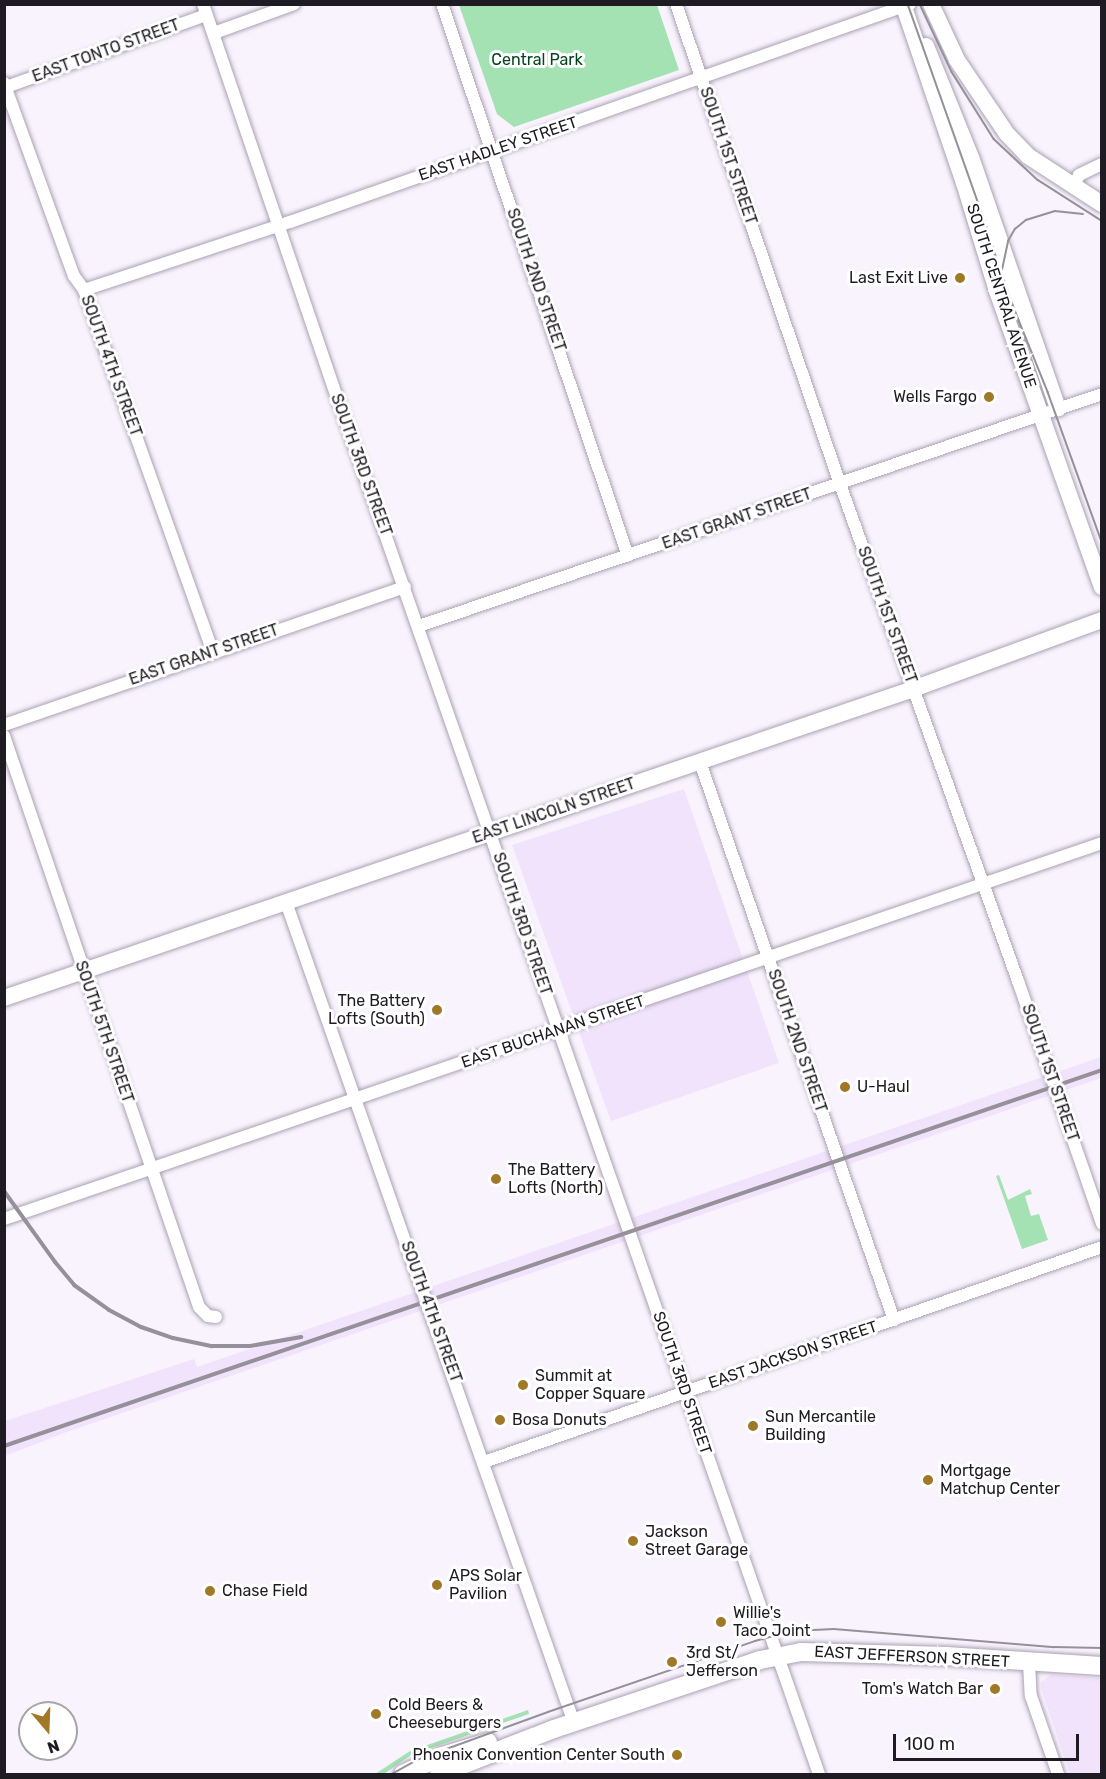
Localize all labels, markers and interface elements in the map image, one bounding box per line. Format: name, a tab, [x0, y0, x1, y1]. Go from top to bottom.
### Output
street label: EAST TONTO STREET	[29, 15, 183, 87]
park label: Central Park	[491, 50, 583, 70]
street label: SOUTH 1ST STREET	[695, 84, 761, 228]
street label: EAST HADLEY STREET	[416, 113, 580, 185]
street label: SOUTH CENTRAL AVENUE	[962, 201, 1040, 391]
street label: SOUTH 2ND STREET	[502, 206, 570, 354]
place label: Last Exit Live	[849, 268, 948, 288]
marker: Last Exit Live	[953, 271, 967, 285]
street label: SOUTH 4TH STREET	[76, 293, 146, 439]
place label: Wells Fargo	[893, 387, 977, 407]
marker: Wells Fargo	[982, 390, 996, 404]
street label: SOUTH 3RD STREET	[326, 391, 396, 539]
street label: EAST GRANT STREET	[659, 484, 815, 554]
street label: SOUTH 1ST STREET	[853, 544, 921, 686]
street label: EAST GRANT STREET	[126, 620, 282, 690]
street label: EAST LINCOLN STREET	[470, 774, 638, 848]
street label: SOUTH 3RD STREET	[489, 850, 555, 998]
street label: SOUTH 5TH STREET	[71, 958, 137, 1106]
street label: SOUTH 2ND STREET	[763, 967, 831, 1115]
place label: The Battery Lofts (South)	[328, 991, 425, 1029]
street label: EAST BUCHANAN STREET	[459, 991, 647, 1073]
street label: SOUTH 1ST STREET	[1017, 1001, 1083, 1145]
marker: The Battery Lofts (South)	[430, 1003, 444, 1017]
place label: U-Haul	[857, 1077, 910, 1097]
marker: U-Haul	[838, 1080, 852, 1094]
place label: The Battery Lofts (North)	[508, 1160, 603, 1198]
marker: The Battery Lofts (North)	[489, 1172, 503, 1186]
street label: SOUTH 4TH STREET	[396, 1239, 466, 1385]
street label: SOUTH 3RD STREET	[649, 1309, 715, 1457]
street label: EAST JACKSON STREET	[706, 1317, 880, 1393]
place label: Summit at Copper Square	[535, 1366, 646, 1404]
marker: Summit at Copper Square	[516, 1378, 530, 1392]
place label: Sun Mercantile Building	[765, 1407, 876, 1445]
place label: Bosa Donuts	[512, 1410, 607, 1430]
marker: Bosa Donuts	[493, 1413, 507, 1427]
marker: Sun Mercantile Building	[746, 1419, 760, 1433]
place label: Mortgage Matchup Center	[940, 1461, 1060, 1499]
marker: Mortgage Matchup Center	[921, 1473, 935, 1487]
place label: Jackson Street Garage	[645, 1522, 748, 1560]
marker: Jackson Street Garage	[626, 1534, 640, 1548]
place label: APS Solar Pavilion	[449, 1566, 522, 1604]
marker: APS Solar Pavilion	[430, 1578, 444, 1592]
place label: Chase Field	[222, 1581, 308, 1601]
marker: Chase Field	[203, 1584, 217, 1598]
place label: Willie's Taco Joint	[733, 1603, 811, 1641]
marker: Willie's Taco Joint	[714, 1615, 728, 1629]
street label: EAST JEFFERSON STREET	[814, 1642, 1010, 1672]
place label: 3rd St/ Jefferson	[686, 1643, 758, 1681]
marker: 3rd St/ Jefferson	[663, 1653, 681, 1671]
place label: Tom's Watch Bar	[862, 1679, 983, 1699]
marker: Tom's Watch Bar	[988, 1682, 1002, 1696]
place label: Cold Beers & Cheeseburgers	[388, 1695, 501, 1733]
north arrow	[18, 1701, 78, 1761]
marker: Cold Beers & Cheeseburgers	[369, 1707, 383, 1721]
scale bar	[896, 1722, 1082, 1760]
text: 100 m	[904, 1733, 955, 1755]
text: N	[45, 1736, 62, 1757]
place label: Phoenix Convention Center South	[412, 1745, 665, 1765]
marker: Phoenix Convention Center South	[670, 1748, 684, 1762]

